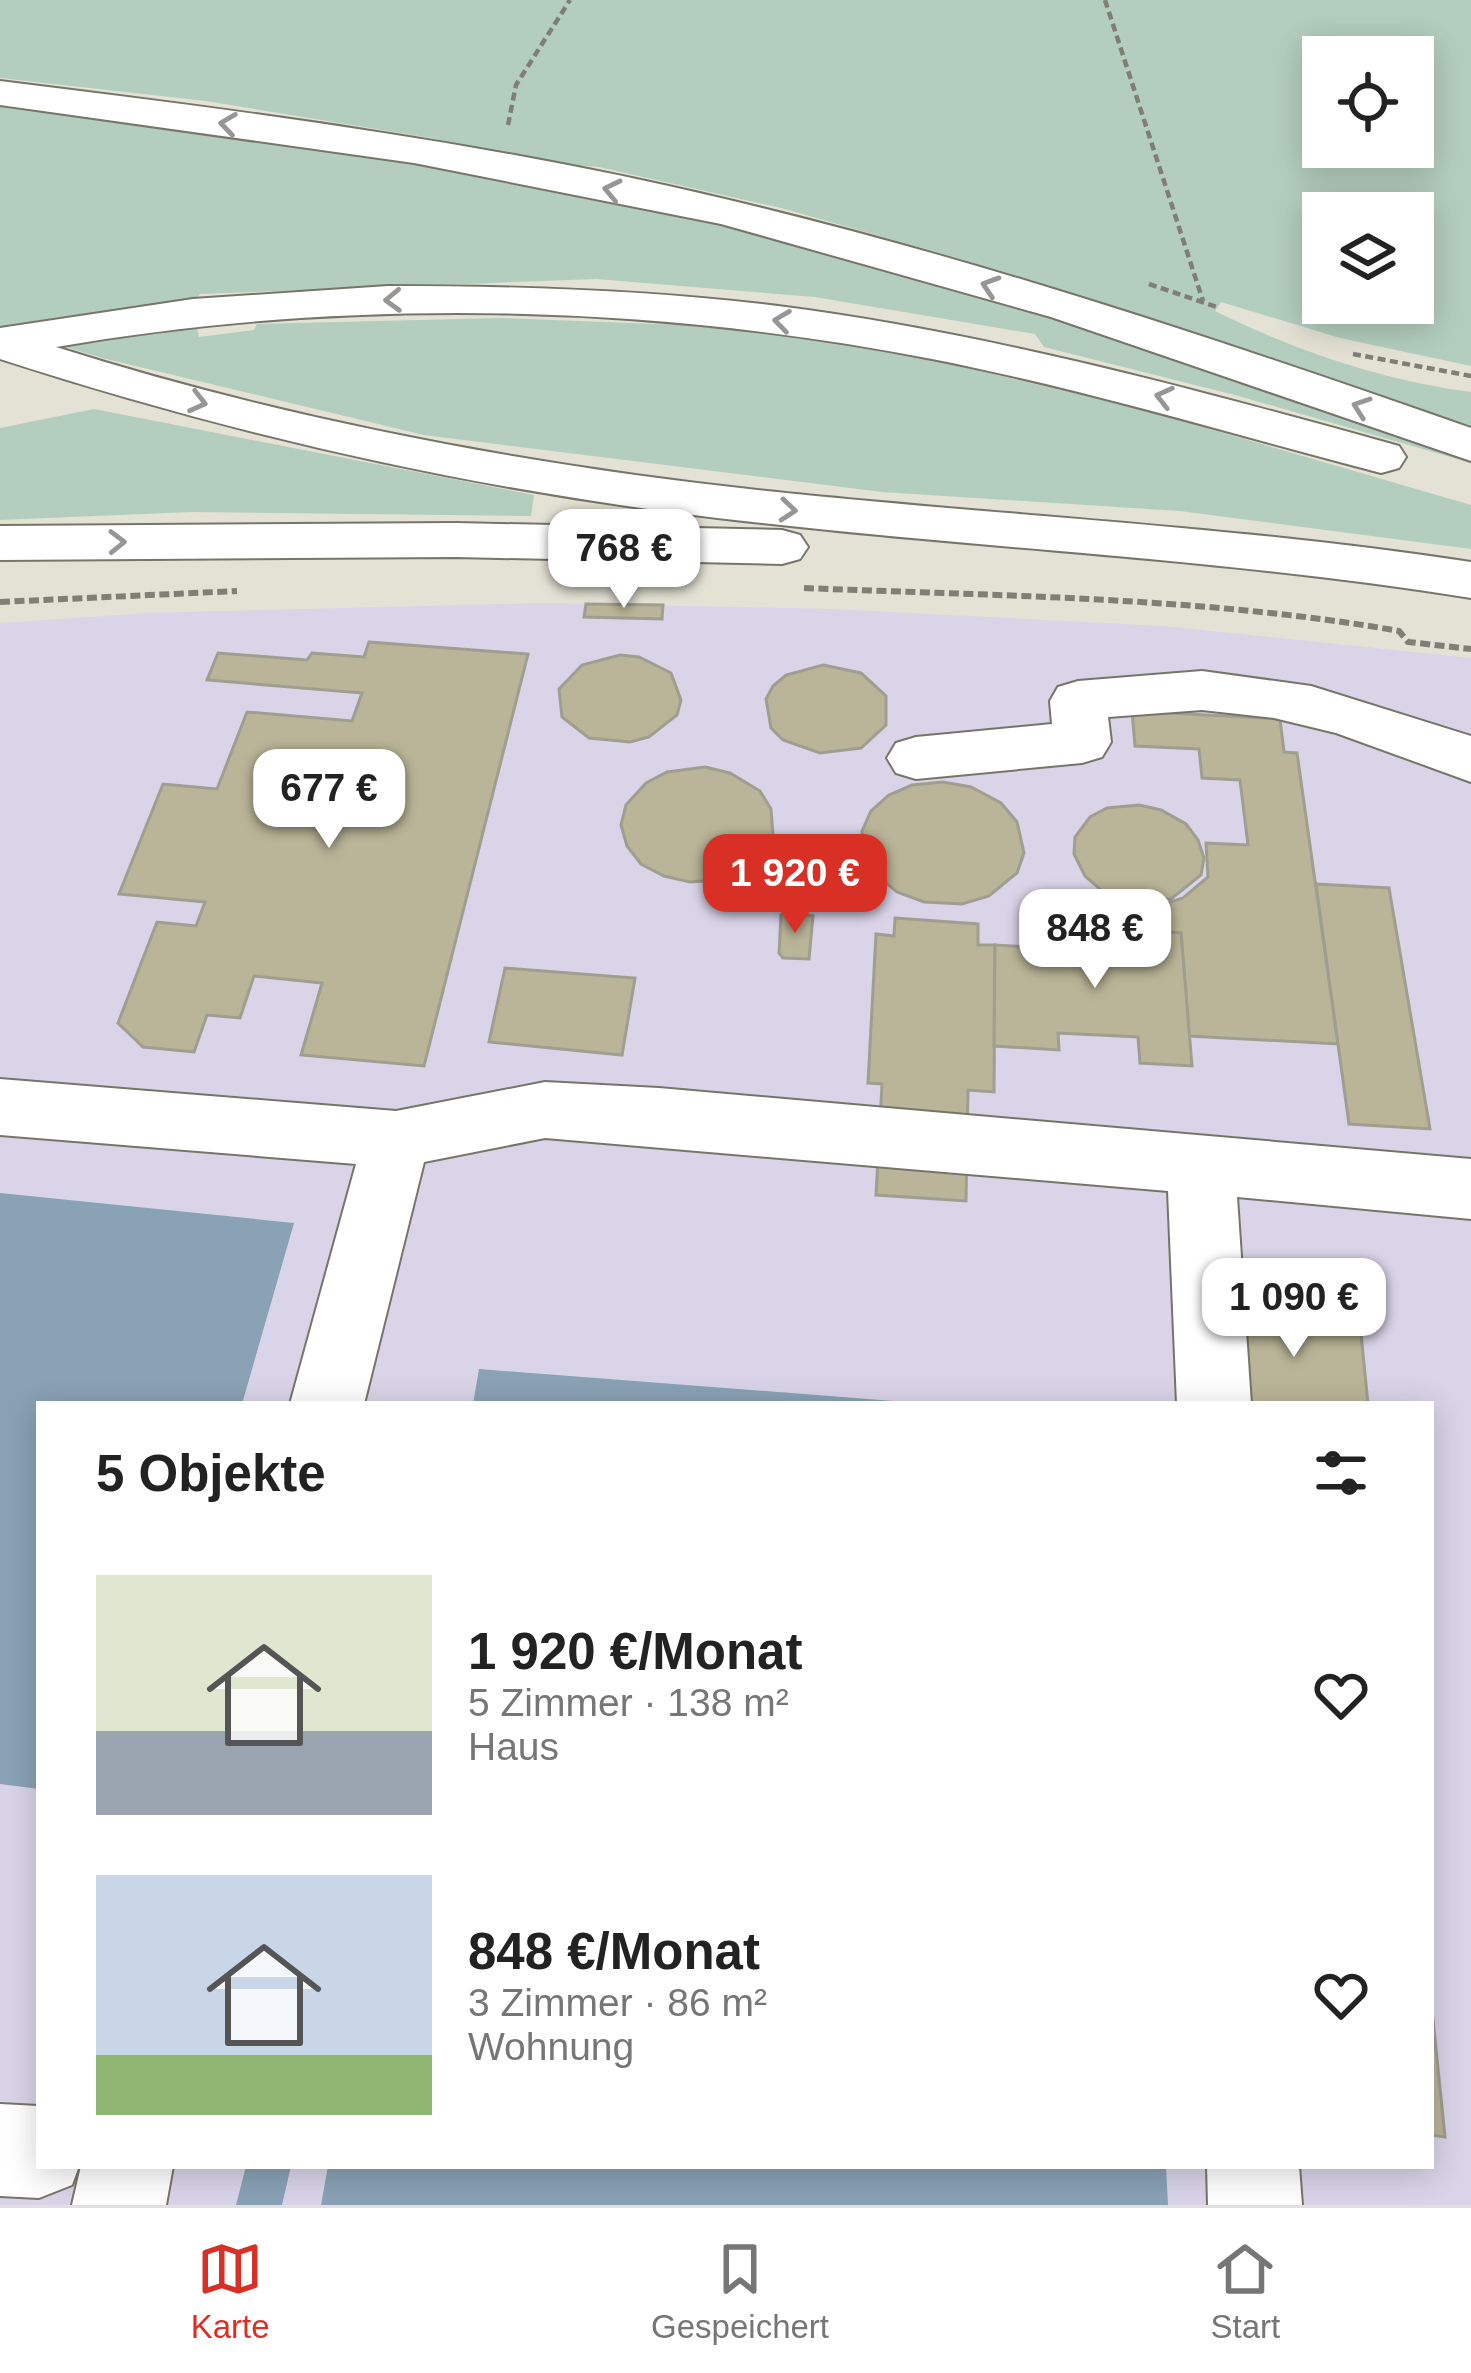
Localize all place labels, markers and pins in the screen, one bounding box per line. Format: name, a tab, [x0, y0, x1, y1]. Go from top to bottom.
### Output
pin: 768 €	[540, 509, 708, 611]
pin: 677 €	[245, 749, 413, 851]
pin: 1 920 €	[684, 834, 906, 936]
pin: 848 €	[1011, 889, 1179, 991]
pin: 1 090 €	[1183, 1258, 1405, 1360]

